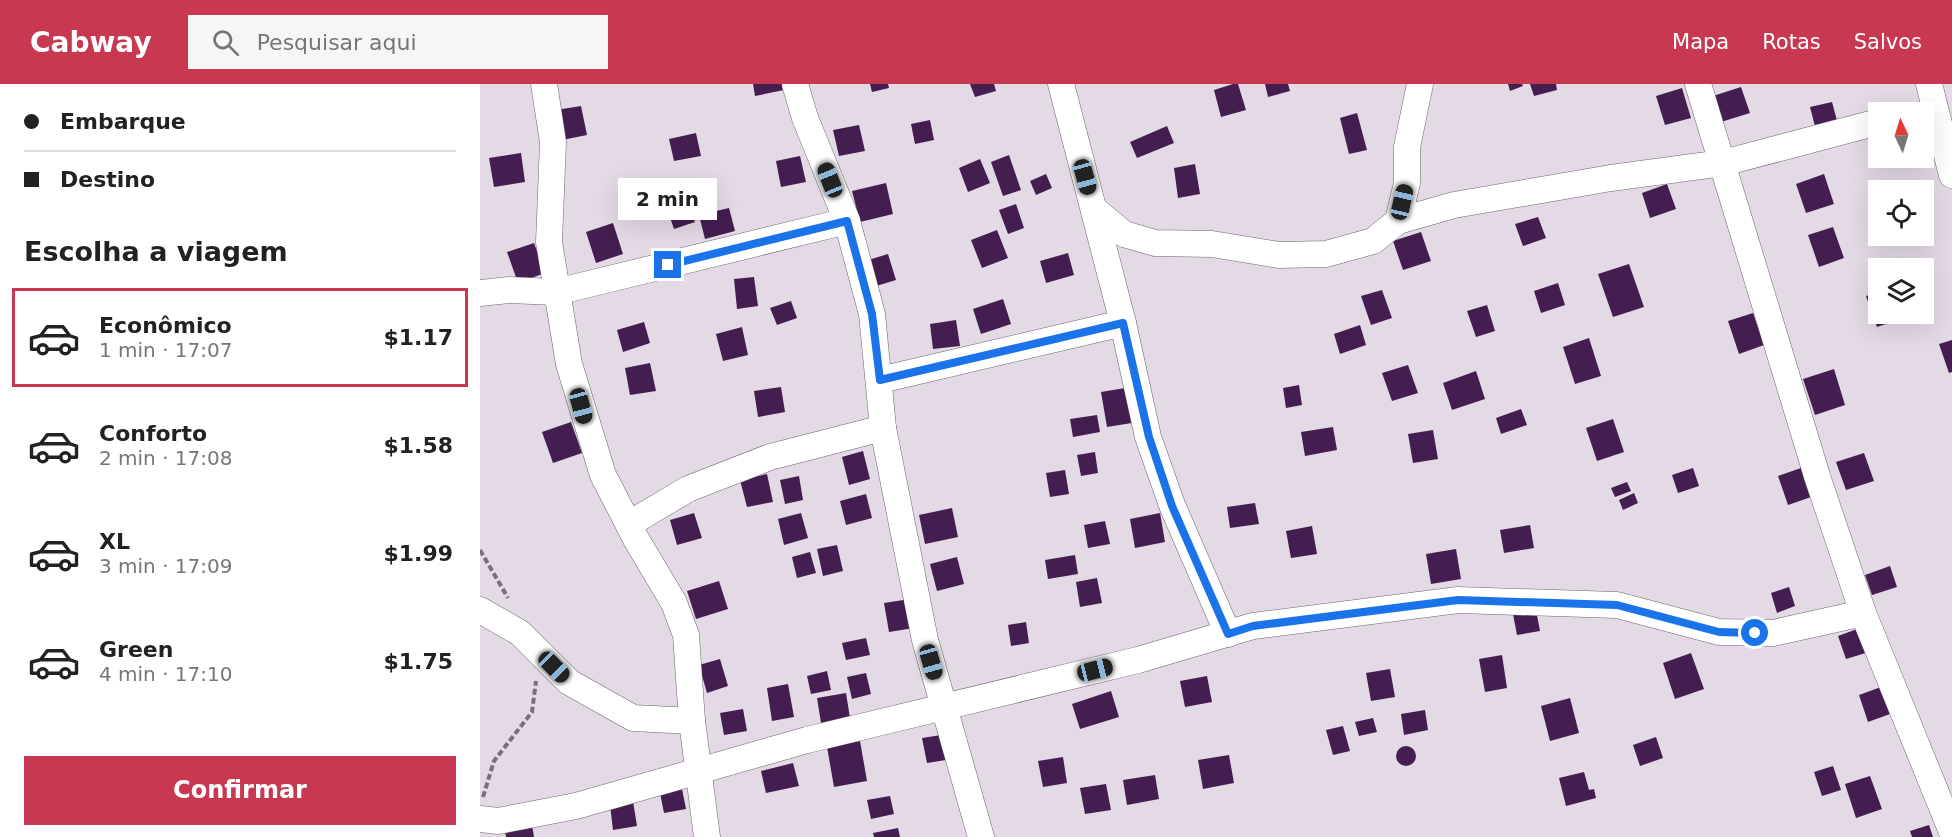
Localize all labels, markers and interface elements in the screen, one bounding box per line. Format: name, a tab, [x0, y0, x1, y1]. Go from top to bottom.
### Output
search box	[188, 15, 608, 69]
text: Cabway	[30, 26, 152, 59]
icon: search	[209, 26, 242, 59]
text: Pesquisar aqui	[257, 30, 417, 55]
text: Mapa	[1672, 30, 1729, 54]
text: Rotas	[1762, 30, 1821, 54]
text: Salvos	[1854, 30, 1922, 54]
north arrow	[1868, 102, 1934, 168]
map controls	[1868, 102, 1934, 324]
text: Embarque	[60, 109, 186, 134]
car	[1072, 157, 1098, 197]
car	[815, 160, 845, 200]
text: Destino	[60, 167, 155, 192]
callout: 2 min	[618, 178, 717, 220]
button: locate	[1868, 180, 1934, 246]
car	[1389, 182, 1415, 222]
text: 2 min	[636, 187, 699, 211]
text: Escolha a viagem	[24, 236, 288, 267]
route end	[654, 251, 681, 278]
button: layers	[1868, 258, 1934, 324]
icon: car	[27, 311, 81, 365]
text: Econômico	[99, 313, 232, 338]
text: $1.17	[383, 325, 453, 350]
text: 1 min · 17:07	[99, 338, 233, 362]
car	[568, 386, 594, 426]
icon: car	[27, 419, 81, 473]
text: Conforto	[99, 421, 207, 446]
text: $1.58	[383, 433, 453, 458]
text: 2 min · 17:08	[99, 446, 233, 470]
icon: car	[27, 527, 81, 581]
text: XL	[99, 529, 130, 554]
text: $1.99	[383, 541, 453, 566]
text: 3 min · 17:09	[99, 554, 233, 578]
route start	[1741, 619, 1768, 646]
icon: car	[27, 635, 81, 689]
text: Green	[99, 637, 173, 662]
car	[917, 642, 945, 682]
car	[535, 648, 573, 686]
text: $1.75	[383, 649, 453, 674]
car	[1075, 657, 1115, 683]
text: 4 min · 17:10	[99, 662, 233, 686]
button: Confirmar	[24, 756, 456, 825]

